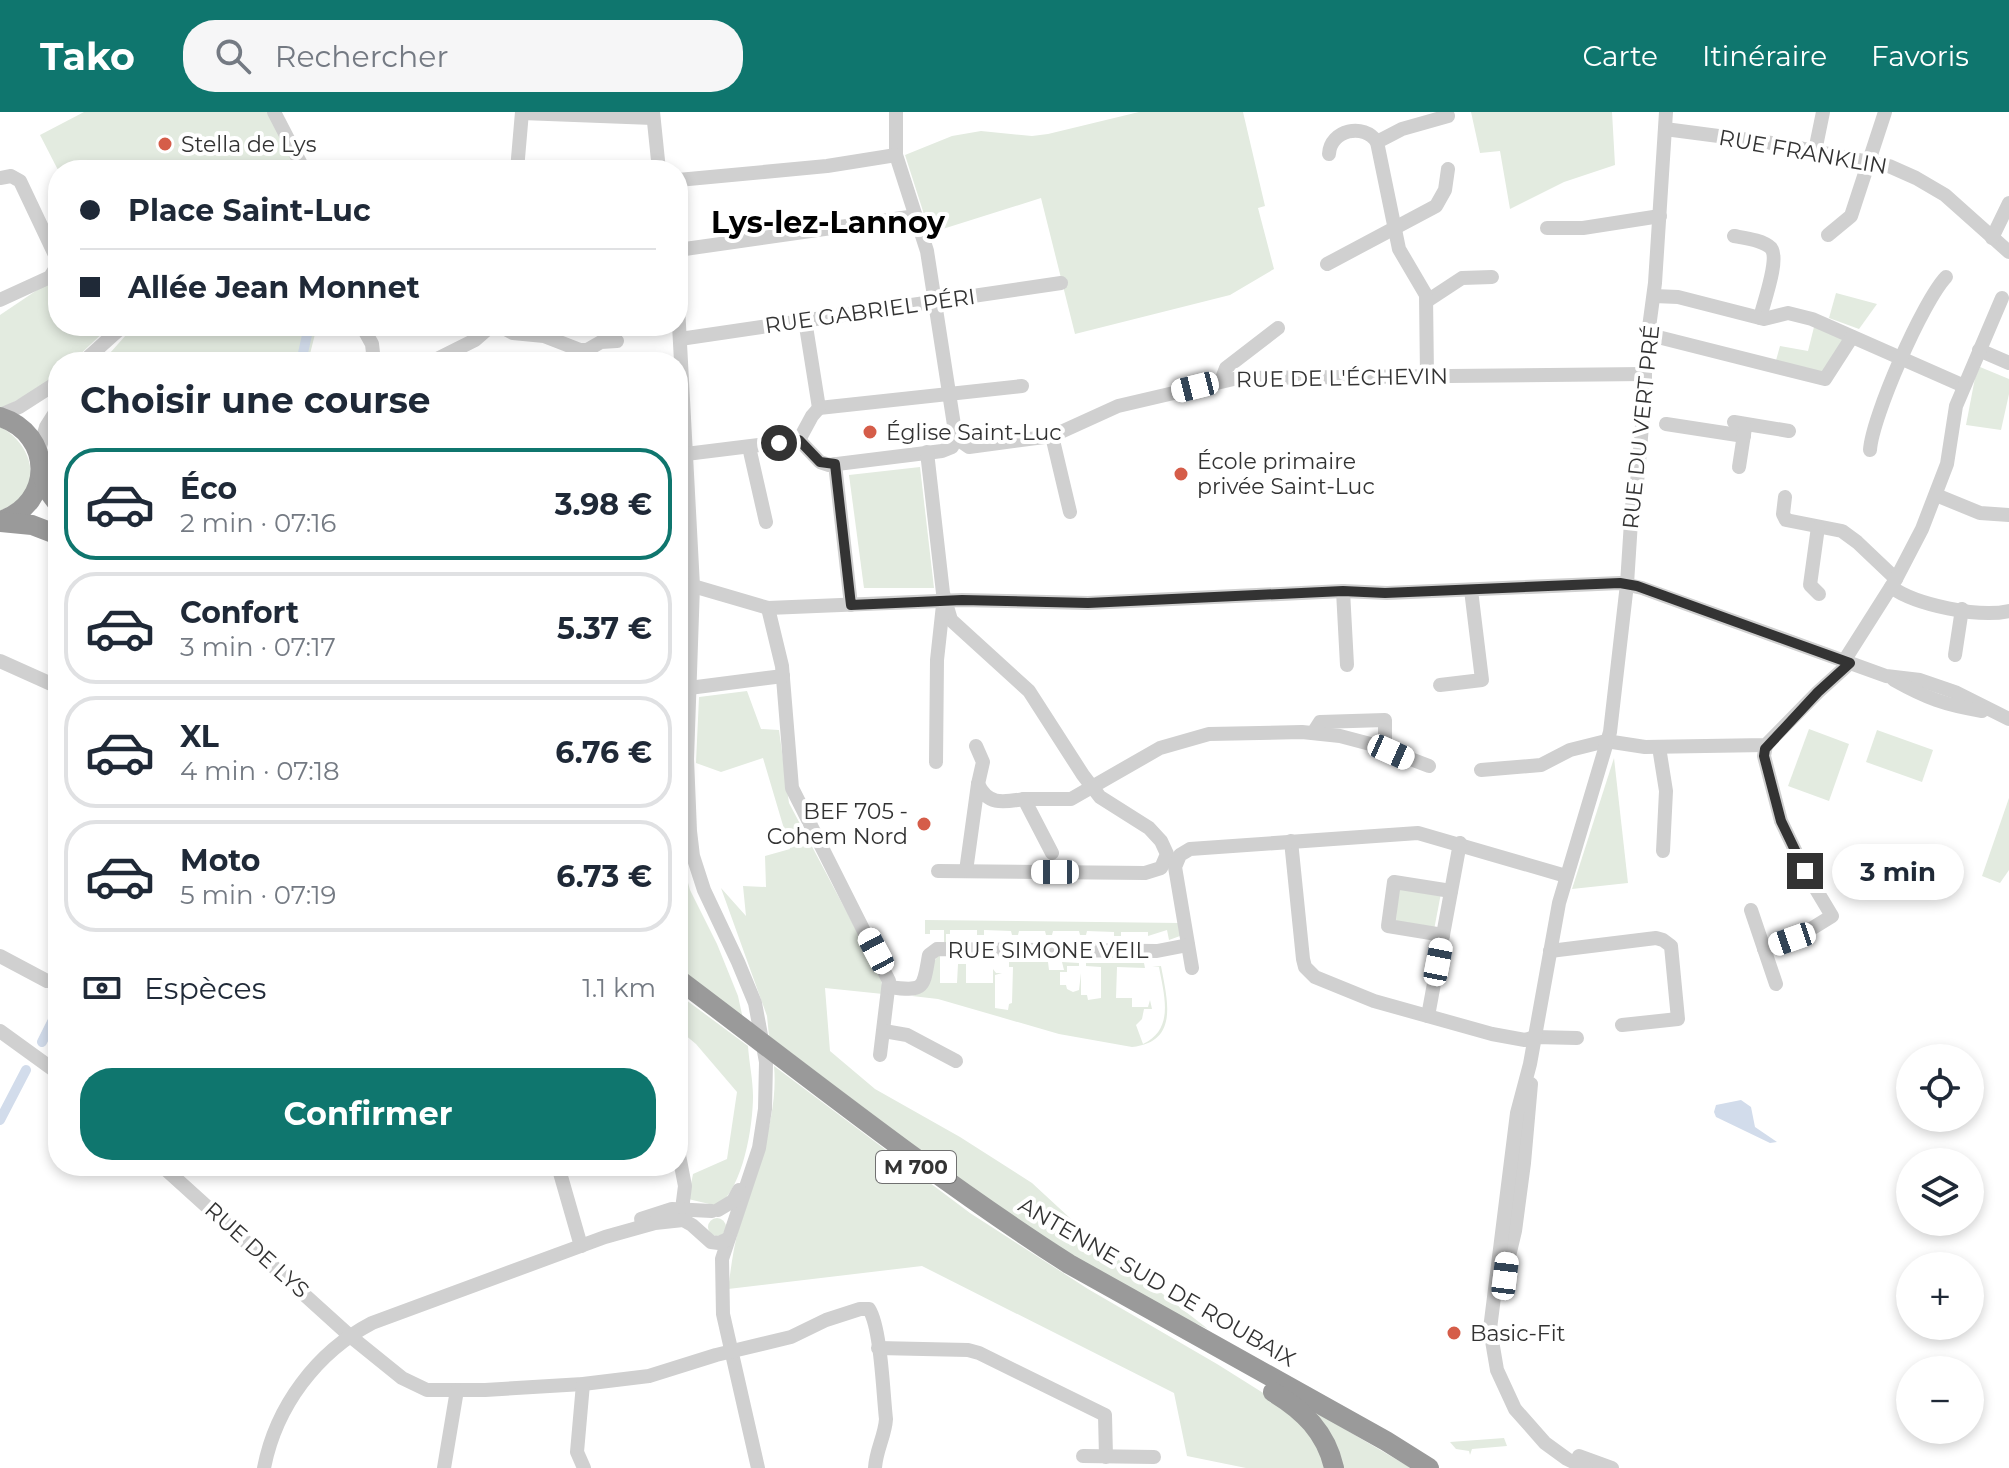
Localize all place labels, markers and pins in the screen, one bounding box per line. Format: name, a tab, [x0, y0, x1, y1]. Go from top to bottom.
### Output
place label: Stella de Lys	[181, 131, 317, 158]
marker: Stella de Lys	[156, 135, 174, 153]
place label: Église Saint-Luc	[886, 419, 1062, 446]
marker: Église Saint-Luc	[861, 423, 879, 441]
place label: École primaire privée Saint-Luc	[1197, 448, 1375, 500]
marker: École primaire privée Saint-Luc	[1172, 465, 1190, 483]
place label: BEF 705 - Cohem Nord	[767, 798, 908, 850]
marker: BEF 705 - Cohem Nord	[915, 815, 933, 833]
place label: Basic-Fit	[1470, 1320, 1566, 1347]
marker: Basic-Fit	[1445, 1324, 1463, 1342]

